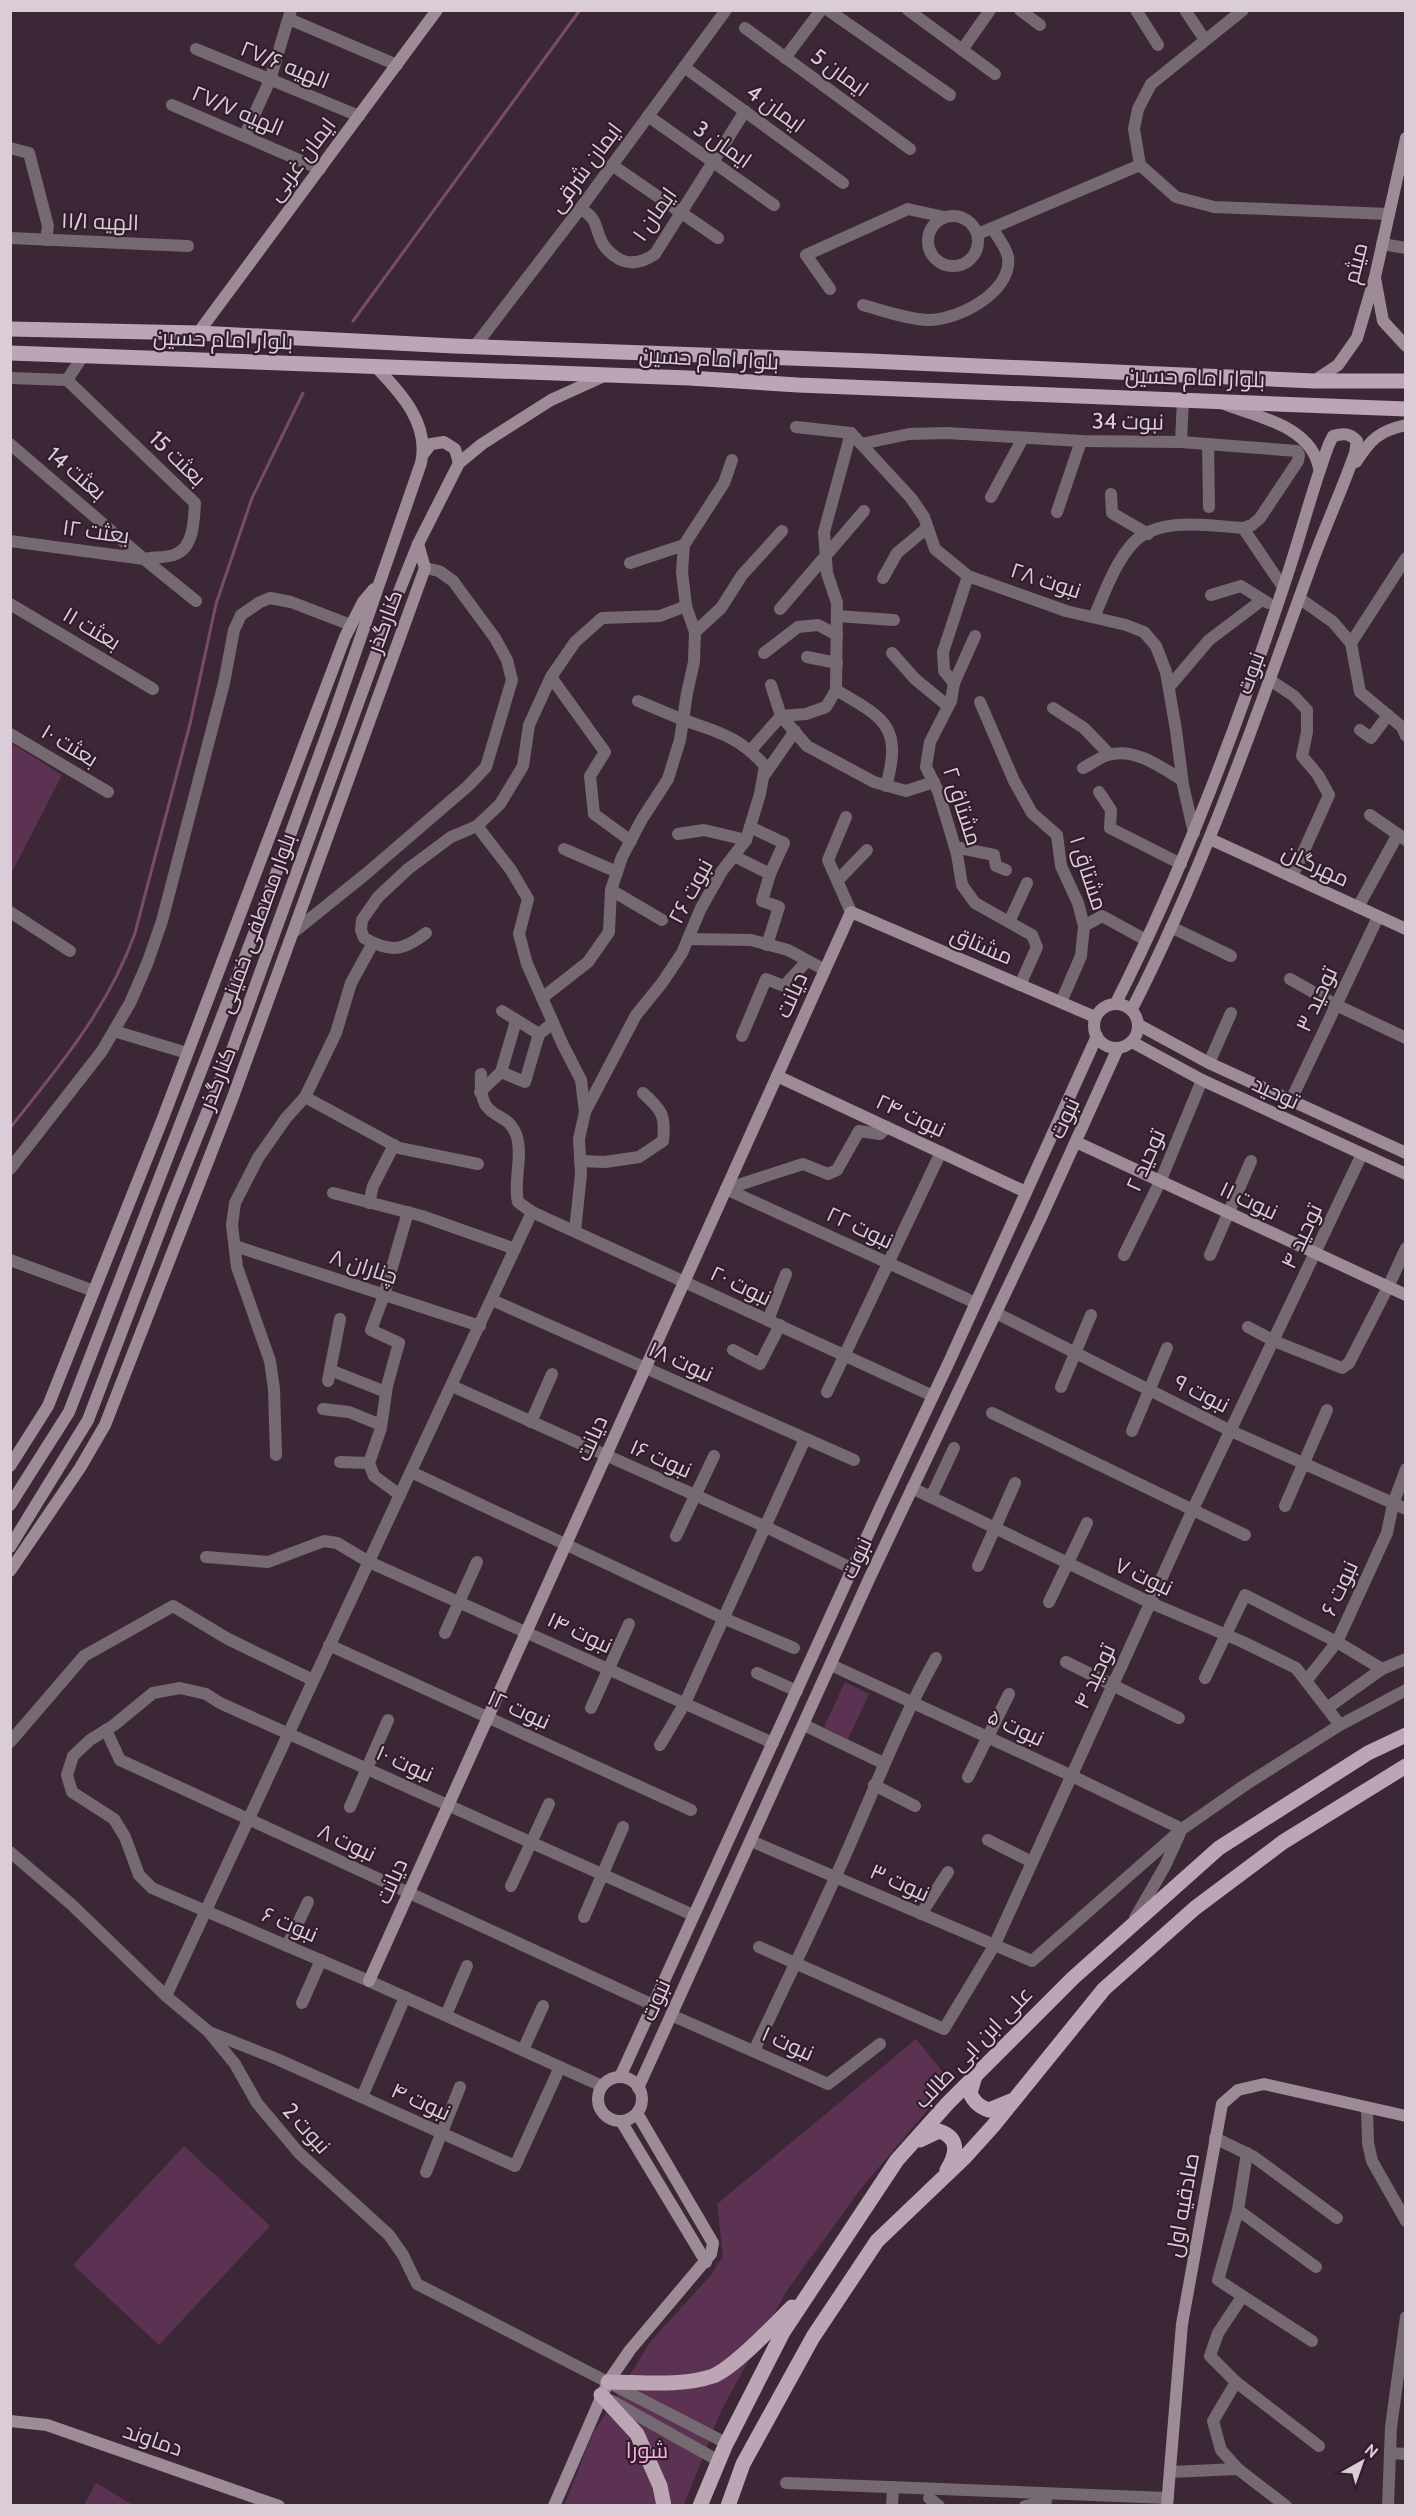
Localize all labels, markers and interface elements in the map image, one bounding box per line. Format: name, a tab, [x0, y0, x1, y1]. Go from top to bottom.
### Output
street label: الهیه ۲۷/۶	[236, 34, 333, 95]
street label: ایمان 5	[806, 42, 874, 102]
street label: ایمان 4	[741, 78, 810, 139]
street label: الهیه ۲۷/۷	[188, 79, 288, 142]
street label: ایمان غربی	[261, 112, 342, 206]
street label: ایمان 3	[688, 115, 757, 174]
street label: ایمان شرقی	[543, 117, 628, 218]
street label: ایمان ۱	[626, 182, 683, 246]
street label: الهیه ۱۱/۱	[60, 207, 139, 236]
street label: میثم	[1337, 240, 1376, 287]
street label: بلوار امام حسین	[152, 324, 294, 357]
street label: بلوار امام حسین	[638, 341, 780, 378]
street label: بلوار امام حسین	[1124, 362, 1266, 395]
street label: نبوت 34	[1092, 407, 1164, 436]
street label: بعثت 15	[144, 425, 212, 492]
street label: بعثت 14	[42, 441, 112, 506]
street label: بعثت ۱۲	[61, 513, 131, 550]
street label: نبوت ۲۸	[1007, 556, 1085, 605]
street label: کنارگذر	[360, 586, 408, 658]
street label: بعثت ۱۱	[58, 601, 126, 656]
street label: نبوت	[1231, 649, 1270, 698]
street label: بعثت ۱۰	[36, 718, 103, 773]
street label: مشتاق ۲	[937, 763, 988, 849]
street label: بلوار مصطفی خمینی	[211, 830, 302, 1017]
street label: مشتاق ۱	[1064, 832, 1113, 914]
street label: مهرگان	[1278, 838, 1354, 893]
street label: نبوت ۲۶	[662, 854, 719, 928]
street label: مشتاق	[947, 920, 1017, 971]
street label: توحید ۳	[1290, 962, 1343, 1036]
street label: دیانت	[770, 968, 813, 1022]
street label: کنارگذر	[193, 1043, 242, 1115]
street label: توحید	[1248, 1070, 1304, 1115]
street label: نبوت ۲۴	[872, 1088, 950, 1143]
street label: نبوت	[1043, 1093, 1086, 1143]
street label: توحید ۲	[1120, 1125, 1171, 1196]
street label: نبوت ۱۱	[1215, 1175, 1282, 1226]
street label: توحید ۴	[1275, 1199, 1328, 1273]
street label: نبوت ۲۲	[822, 1200, 897, 1255]
street label: چناران ۸	[326, 1243, 401, 1291]
street label: نبوت ۲۰	[706, 1260, 776, 1311]
street label: نبوت ۱۸	[644, 1335, 717, 1388]
street label: نبوت ۹	[1169, 1368, 1234, 1419]
street label: دیانت	[570, 1411, 613, 1465]
street label: نبوت ۱۶	[626, 1433, 696, 1484]
street label: نبوت	[835, 1533, 878, 1583]
street label: نبوت ۷	[1110, 1551, 1177, 1602]
street label: نبوت ۶	[1315, 1556, 1364, 1620]
street label: نبوت ۱۴	[543, 1606, 617, 1659]
street label: توحید ۴	[1068, 1639, 1121, 1713]
street label: نبوت ۱۲	[483, 1684, 554, 1735]
street label: نبوت ۵	[983, 1703, 1048, 1752]
street label: نبوت ۱۰	[372, 1739, 438, 1788]
street label: نبوت ۸	[313, 1817, 380, 1868]
street label: دیانت	[370, 1854, 413, 1908]
street label: نبوت ۳	[866, 1857, 934, 1907]
street label: نبوت ۶	[258, 1901, 322, 1948]
street label: نبوت	[634, 1975, 676, 2025]
street label: علی ابن ابی طالب	[908, 1981, 1038, 2114]
street label: نبوت ۱	[758, 2020, 818, 2067]
street label: نبوت ۴	[387, 2077, 455, 2126]
street label: نبوت 2	[277, 2097, 336, 2159]
street label: صادقیه اول	[1160, 2151, 1205, 2259]
street label: دماوند	[120, 2417, 186, 2462]
north arrow	[1332, 2432, 1392, 2492]
park label: شورا	[626, 2437, 668, 2464]
text: N	[1361, 2440, 1382, 2462]

